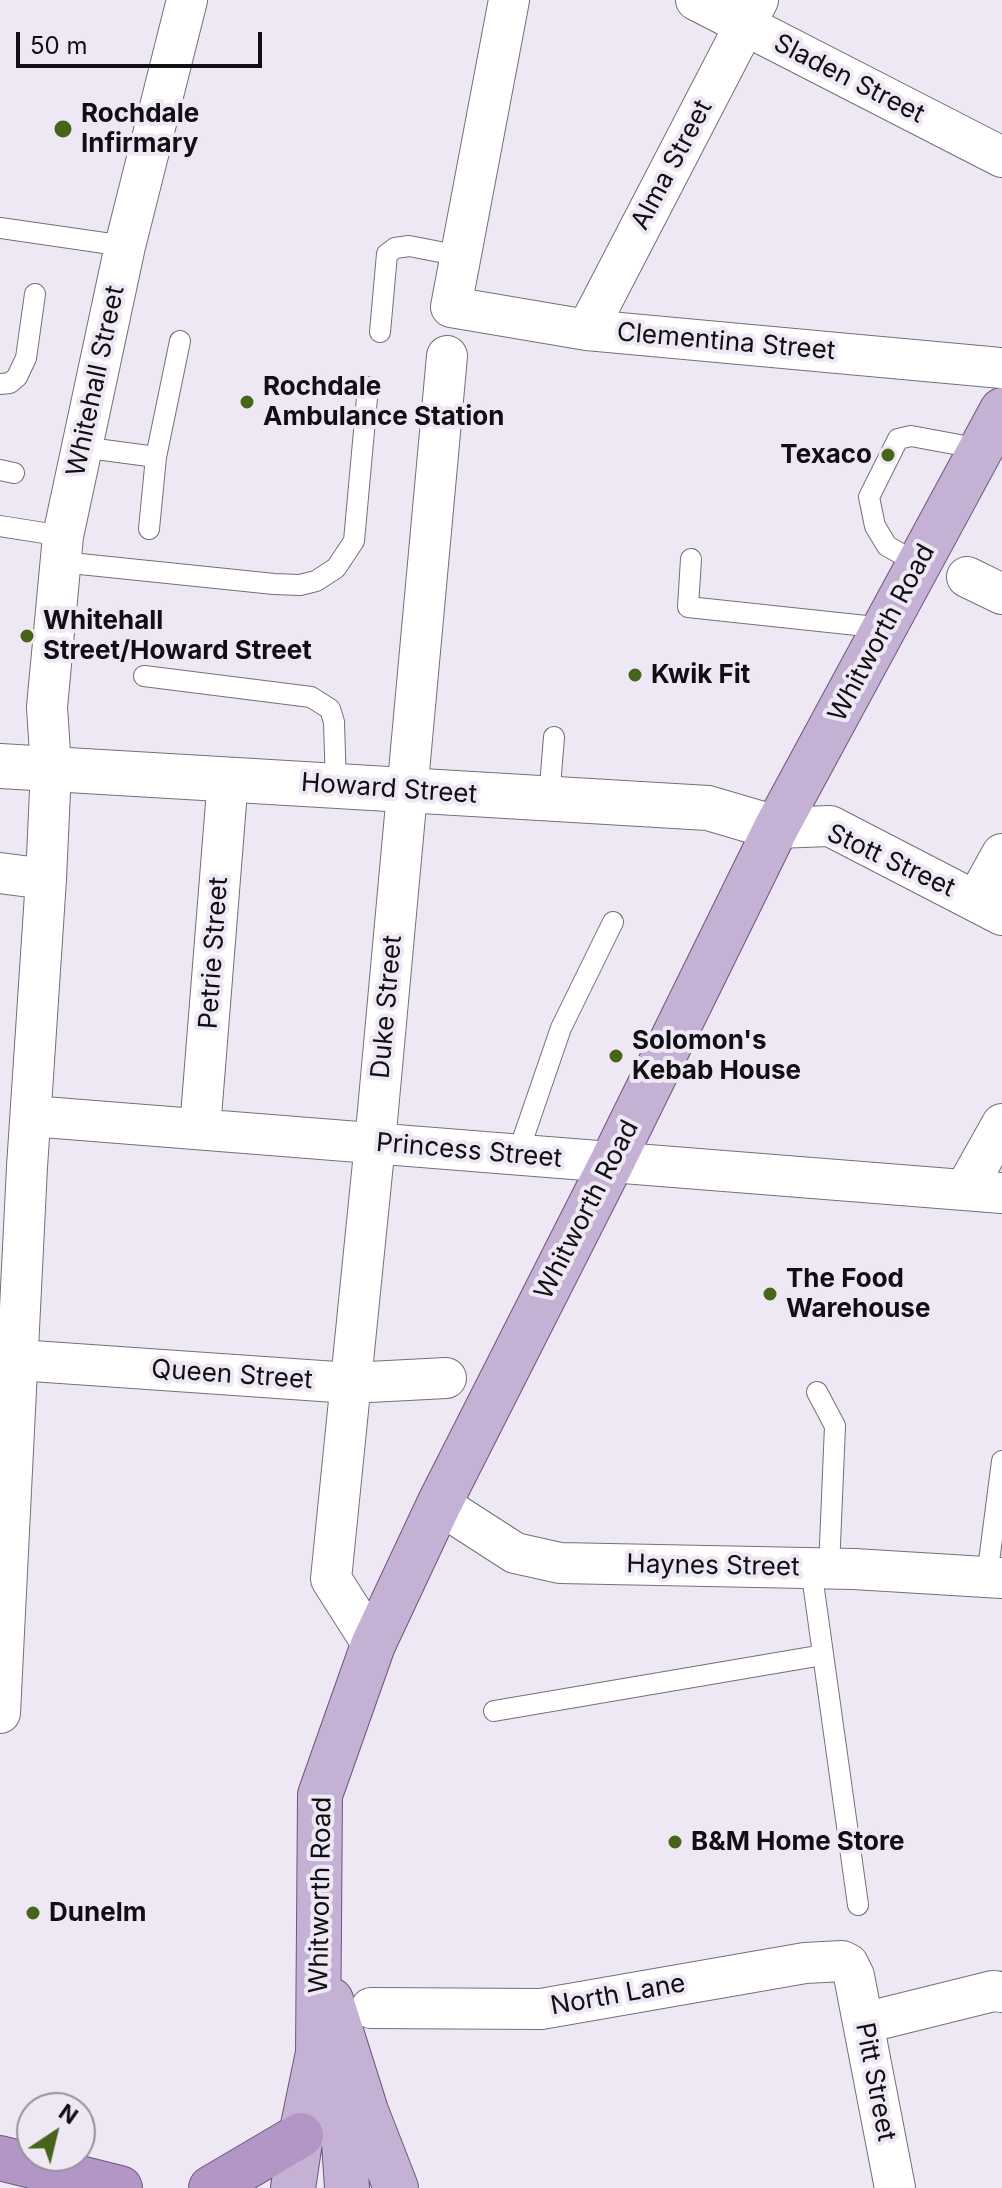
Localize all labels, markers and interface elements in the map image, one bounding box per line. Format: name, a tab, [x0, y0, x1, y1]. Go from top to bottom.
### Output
scale bar	[20, 16, 266, 66]
street label: Sladen Street	[769, 28, 929, 130]
text: 50 m	[30, 31, 88, 60]
street label: Alma Street	[625, 95, 719, 235]
place label: Rochdale Infirmary	[81, 98, 199, 160]
marker: Rochdale Infirmary	[52, 118, 74, 140]
street label: Whitehall Street	[61, 283, 131, 479]
street label: Clementina Street	[615, 317, 837, 367]
place label: Rochdale Ambulance Station	[263, 371, 504, 432]
marker: Rochdale Ambulance Station	[238, 393, 256, 411]
place label: Texaco	[780, 439, 872, 471]
marker: Texaco	[879, 446, 897, 464]
street label: Whitworth Road	[822, 539, 942, 727]
place label: Whitehall Street/Howard Street	[43, 605, 312, 666]
marker: Whitehall Street/Howard Street	[18, 627, 36, 645]
place label: Kwik Fit	[651, 659, 750, 691]
marker: Kwik Fit	[626, 666, 644, 684]
street label: Howard Street	[300, 767, 478, 811]
street label: Stott Street	[822, 818, 960, 904]
street label: Petrie Street	[193, 876, 235, 1030]
street label: Duke Street	[365, 934, 409, 1080]
place label: Solomon's Kebab House	[632, 1025, 801, 1086]
marker: Solomon's Kebab House	[607, 1047, 625, 1065]
street label: Whitworth Road	[528, 1115, 646, 1305]
street label: Princess Street	[375, 1127, 563, 1175]
place label: The Food Warehouse	[786, 1263, 930, 1324]
marker: The Food Warehouse	[761, 1285, 779, 1303]
street label: Queen Street	[150, 1354, 314, 1396]
street label: Haynes Street	[626, 1549, 800, 1583]
street label: Whitworth Road	[304, 1796, 338, 1994]
place label: B&M Home Store	[691, 1826, 904, 1858]
marker: B&M Home Store	[666, 1833, 684, 1851]
place label: Dunelm	[49, 1897, 146, 1929]
marker: Dunelm	[24, 1904, 42, 1922]
street label: North Lane	[548, 1968, 688, 2022]
street label: Pitt Street	[848, 2020, 902, 2144]
north arrow	[16, 2092, 96, 2172]
text: N	[54, 2099, 83, 2129]

